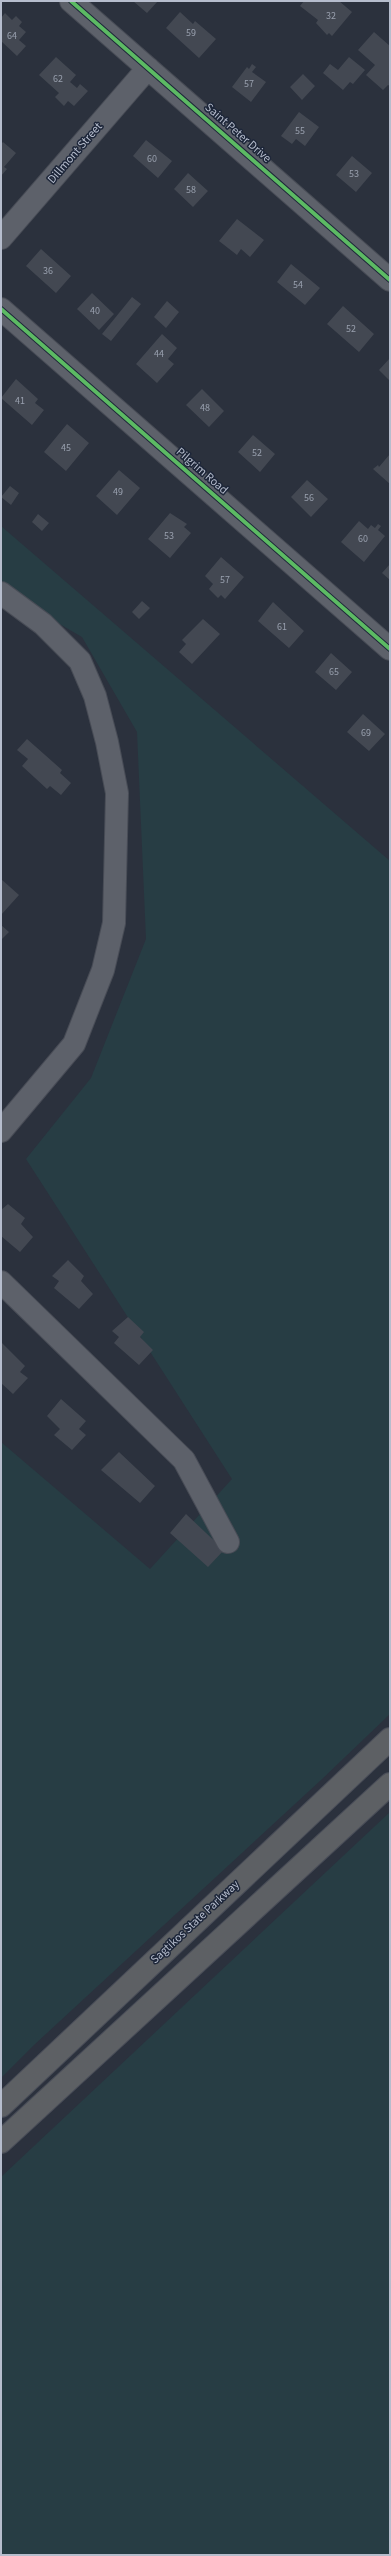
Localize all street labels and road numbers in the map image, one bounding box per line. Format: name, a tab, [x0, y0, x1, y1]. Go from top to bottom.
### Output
street label: Saint Peter Drive	[201, 99, 275, 167]
street label: Dillmont Street	[44, 119, 106, 187]
street label: Pilgrim Road	[172, 444, 232, 498]
street label: Sagtikos State Parkway	[147, 1876, 243, 1968]

